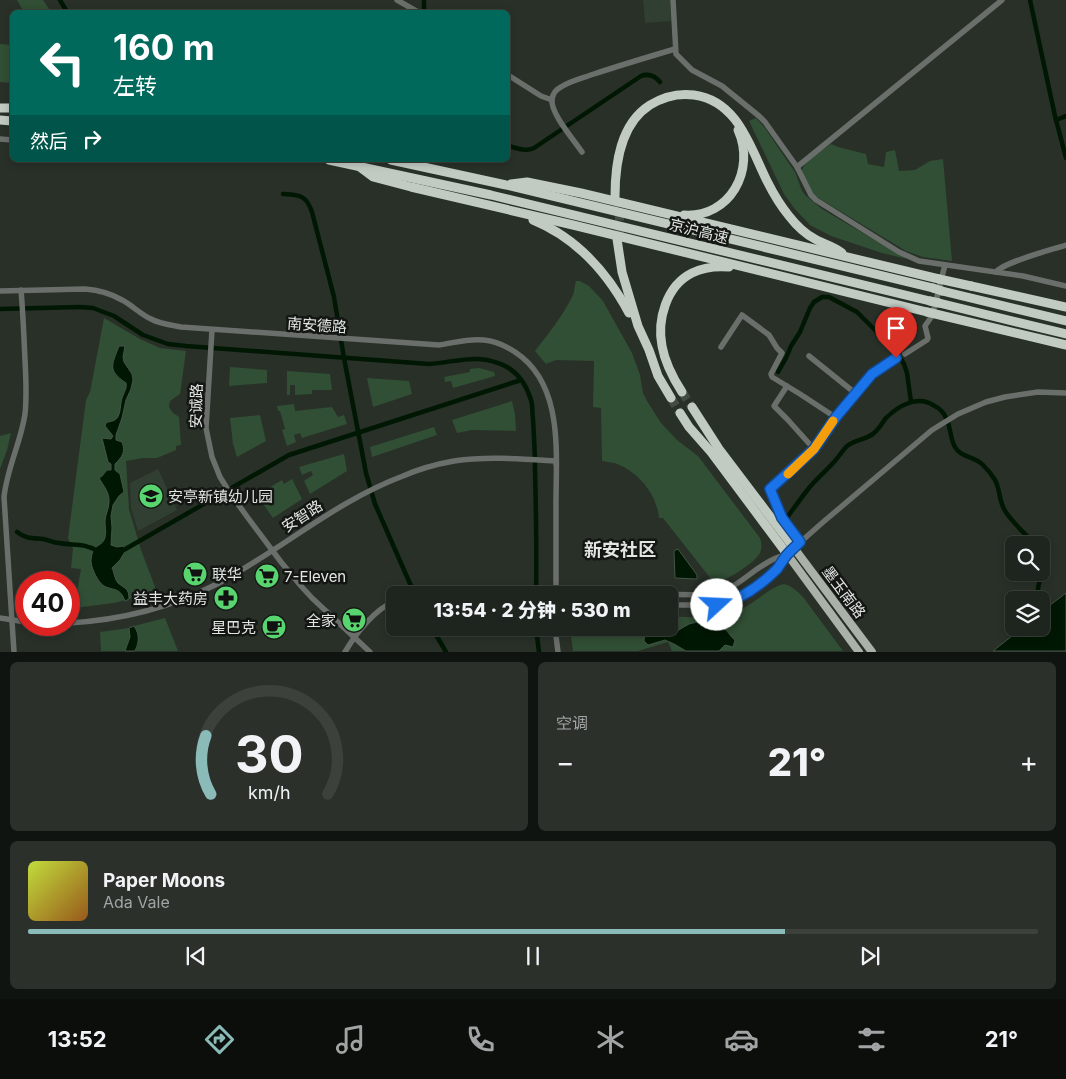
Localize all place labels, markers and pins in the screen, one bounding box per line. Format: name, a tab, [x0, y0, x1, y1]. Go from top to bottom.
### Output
pin	[875, 307, 917, 358]
school or university icon: 安亭新镇幼儿园	[138, 483, 164, 509]
place label: 安亭新镇幼儿园	[168, 487, 273, 506]
supermarket icon: 联华	[182, 561, 208, 587]
supermarket icon: 7-Eleven	[254, 563, 280, 589]
place label: 联华	[212, 565, 242, 584]
place label: 7-Eleven	[284, 567, 346, 586]
pharmacy icon: 益丰大药房	[213, 585, 239, 611]
place label: 益丰大药房	[133, 589, 208, 608]
supermarket icon: 全家	[341, 607, 367, 633]
place label: 全家	[306, 611, 336, 630]
cafe icon: 星巴克	[261, 614, 287, 640]
place label: 星巴克	[211, 618, 256, 637]

